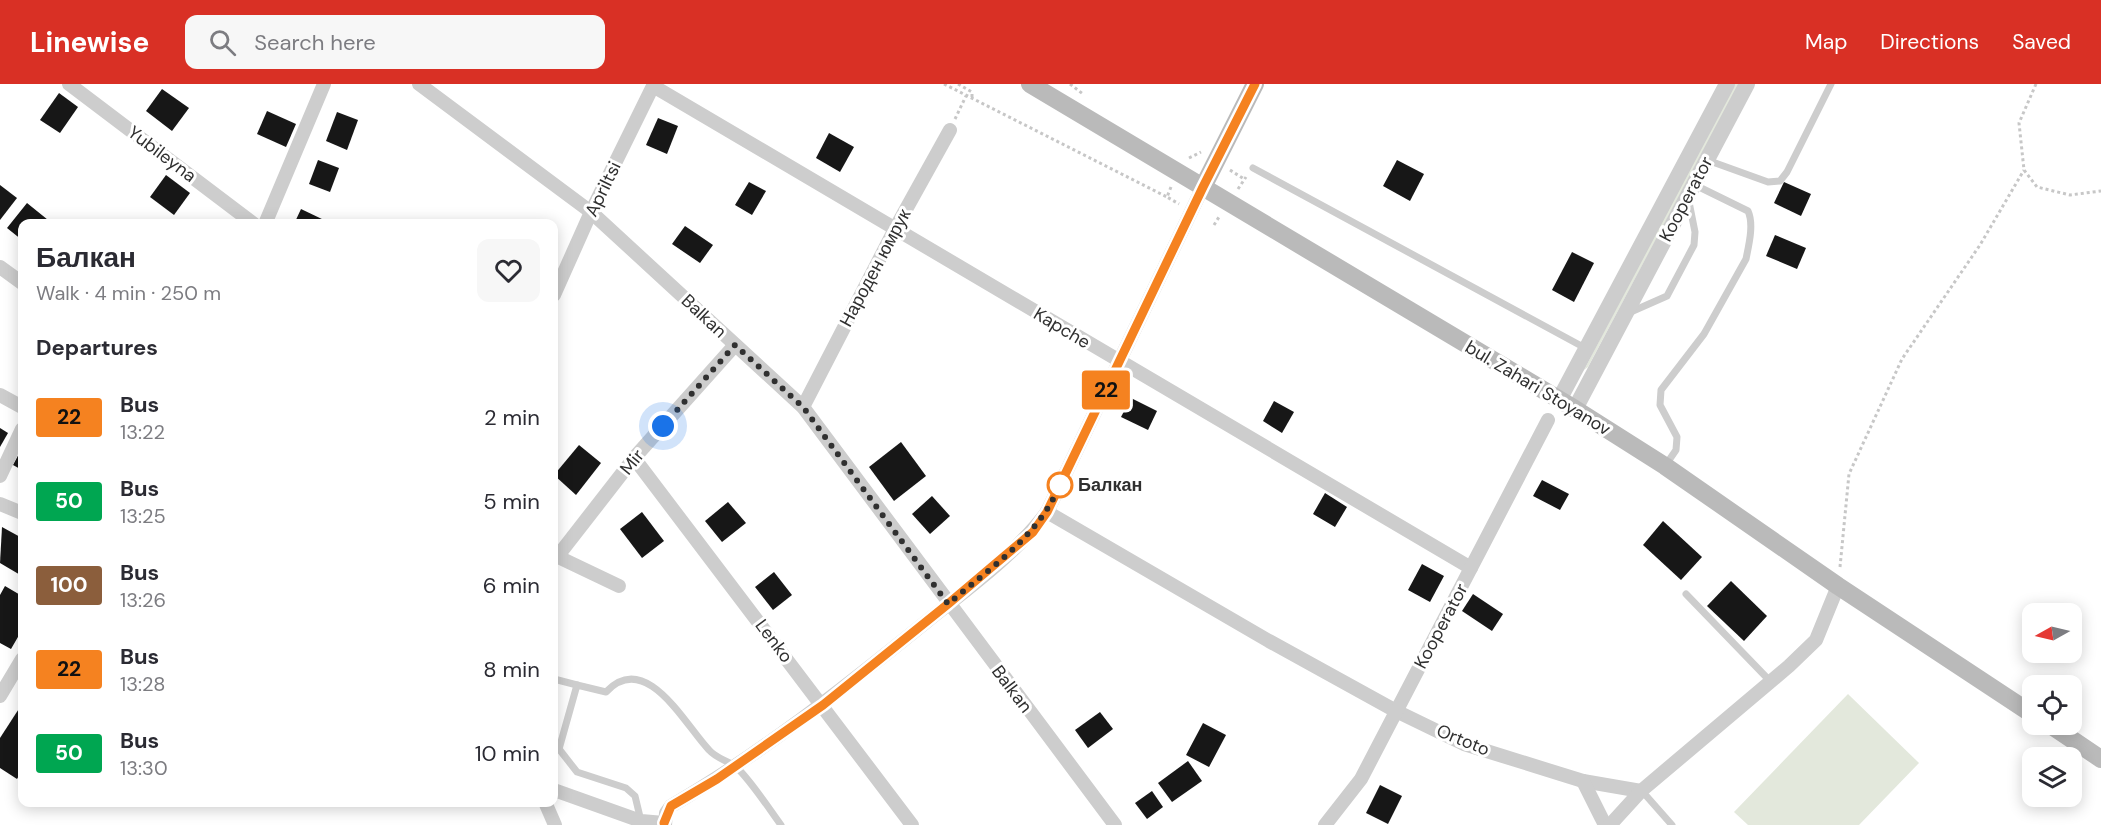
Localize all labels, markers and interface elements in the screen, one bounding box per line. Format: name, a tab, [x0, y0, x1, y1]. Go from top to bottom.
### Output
search box	[185, 15, 605, 69]
text: Linewise	[30, 24, 149, 61]
icon: search	[206, 26, 239, 59]
text: Search here	[254, 28, 376, 57]
text: Map	[1805, 28, 1847, 56]
text: Directions	[1880, 28, 1979, 56]
text: Saved	[2012, 28, 2071, 56]
street label: Yubileyna	[123, 120, 201, 188]
street label: Kooperator	[1654, 152, 1719, 246]
street label: Apriltsi	[579, 157, 627, 221]
street label: Народен юмрук	[834, 205, 916, 331]
text: Балкан	[36, 239, 136, 276]
button: heart	[477, 239, 540, 302]
text: Walk · 4 min · 250 m	[36, 280, 221, 306]
street label: Balkan	[676, 289, 732, 343]
street label: Kapche	[1029, 302, 1095, 354]
text: Departures	[36, 333, 158, 362]
street label: bul. Zahari Stoyanov	[1461, 335, 1616, 441]
line badge: 22	[1079, 370, 1133, 410]
text: 22	[1094, 376, 1118, 404]
text: Bus	[120, 390, 159, 419]
text: 22	[57, 403, 81, 431]
text: 2 min	[484, 403, 540, 432]
your location	[648, 411, 678, 441]
text: 13:22	[120, 419, 165, 445]
street label: Mir	[614, 444, 650, 480]
marker: Балкан	[1047, 472, 1073, 498]
place label: Балкан	[1078, 473, 1142, 497]
text: Bus	[120, 474, 159, 503]
text: 50	[55, 487, 83, 515]
text: 5 min	[483, 487, 540, 516]
text: 13:25	[120, 503, 166, 529]
text: Bus	[120, 558, 159, 587]
text: 100	[50, 571, 88, 599]
text: 6 min	[483, 571, 540, 600]
street label: Kooperator	[1409, 579, 1474, 673]
text: 13:26	[120, 587, 166, 613]
north arrow	[2022, 603, 2082, 663]
map controls	[2022, 603, 2082, 807]
street label: Lenko	[750, 614, 798, 668]
text: Bus	[120, 642, 159, 671]
text: 22	[57, 655, 81, 683]
text: 8 min	[483, 655, 540, 684]
street label: Balkan	[986, 660, 1038, 718]
text: 13:28	[120, 671, 165, 697]
button: locate	[2022, 675, 2082, 735]
street label: Ortoto	[1433, 719, 1493, 761]
text: Bus	[120, 726, 159, 755]
text: 50	[55, 739, 83, 767]
text: 10 min	[475, 739, 540, 768]
button: layers	[2022, 747, 2082, 807]
text: 13:30	[120, 755, 168, 781]

